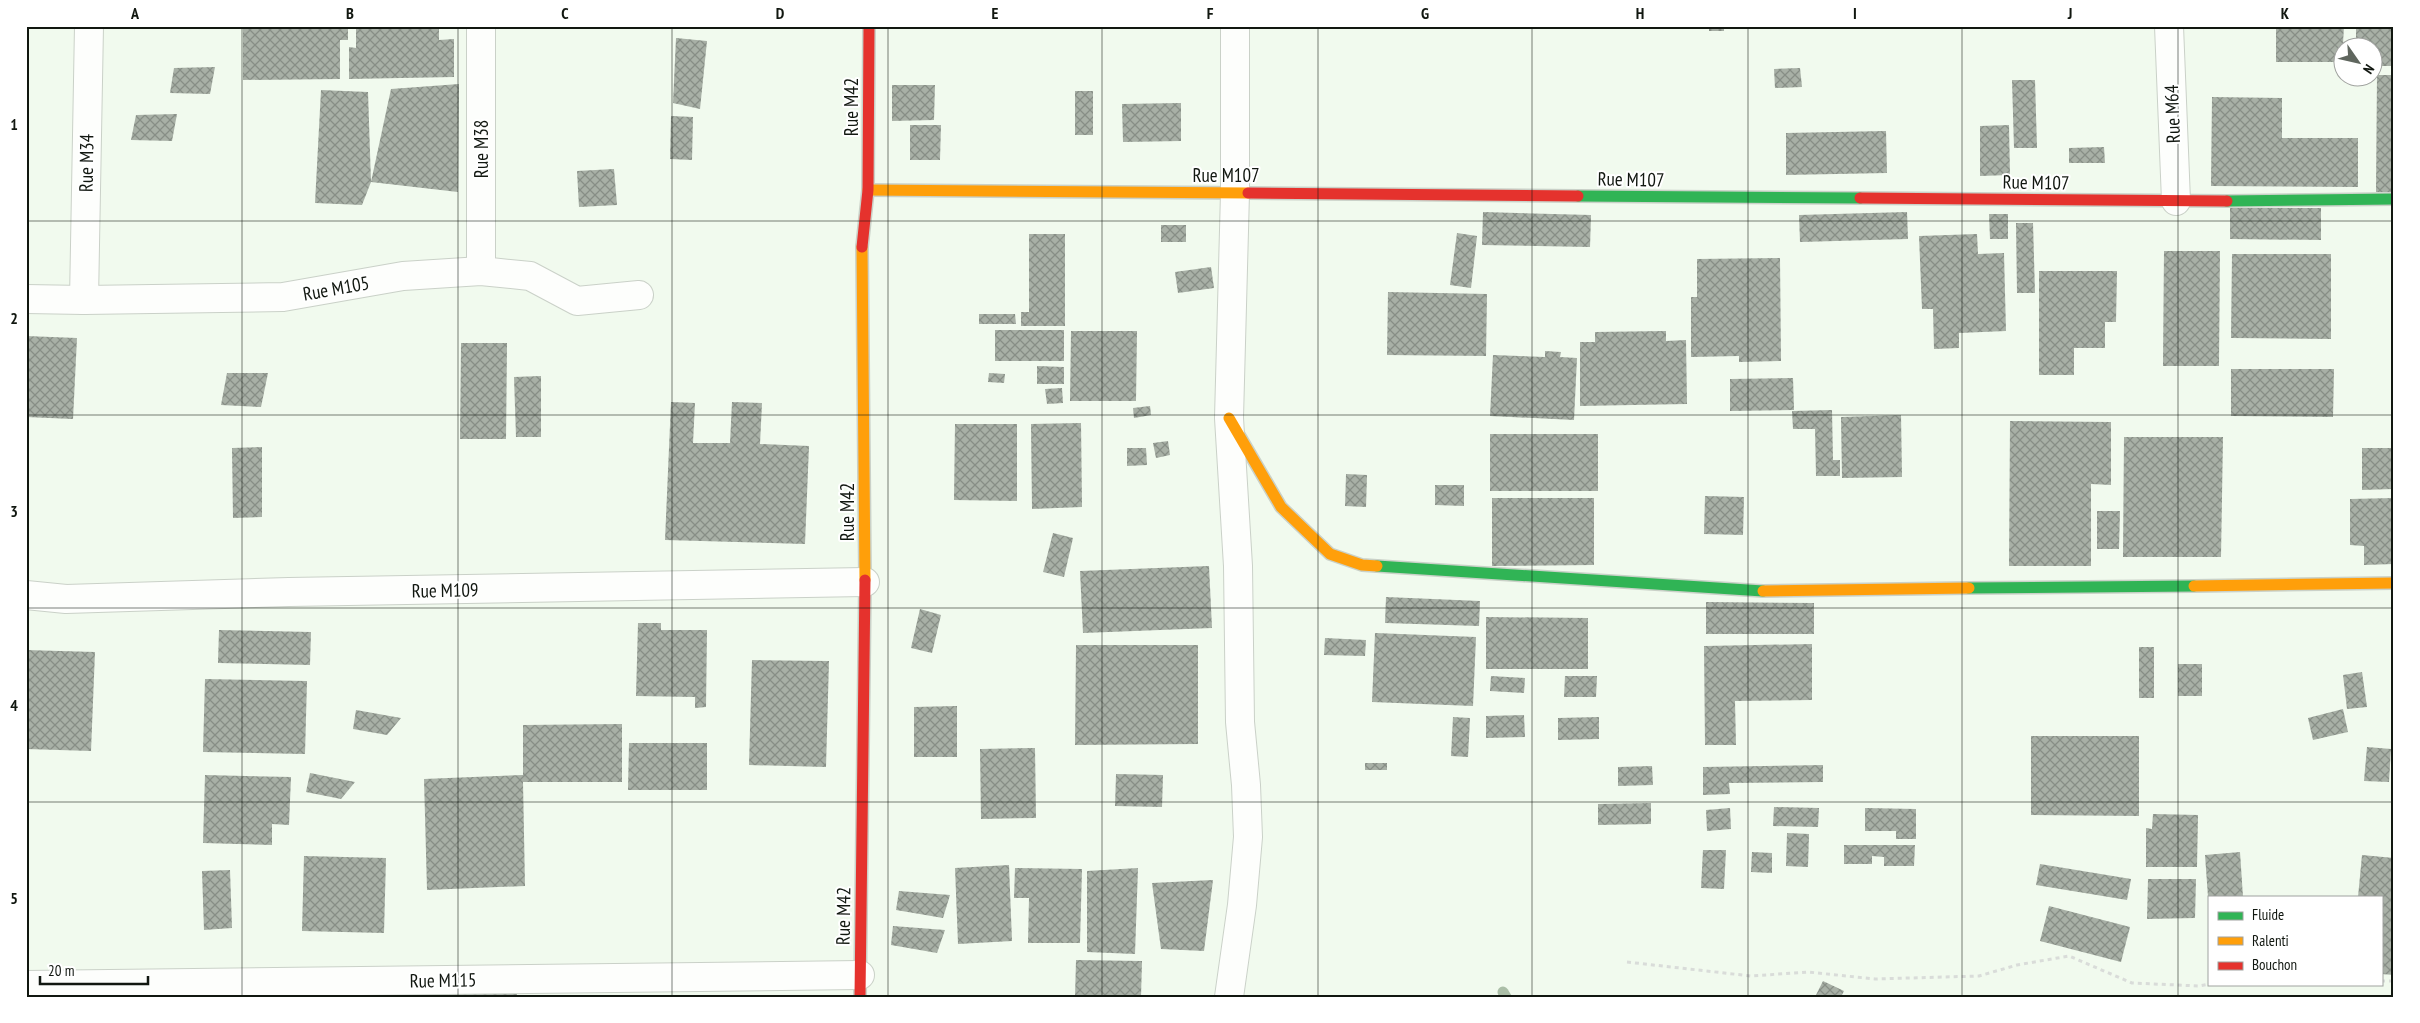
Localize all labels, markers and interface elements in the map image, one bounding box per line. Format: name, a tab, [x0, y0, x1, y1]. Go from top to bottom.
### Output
text: A	[130, 3, 140, 23]
text: B	[346, 3, 354, 23]
text: C	[561, 3, 569, 23]
text: D	[776, 3, 785, 23]
text: E	[992, 3, 999, 23]
text: F	[1207, 3, 1214, 23]
text: G	[1421, 3, 1429, 23]
text: H	[1636, 3, 1644, 23]
text: I	[1853, 3, 1857, 23]
text: J	[2067, 3, 2072, 23]
text: K	[2281, 3, 2290, 23]
north arrow	[2332, 38, 2382, 88]
text: N	[2359, 61, 2378, 77]
street label: Rue M42	[839, 78, 863, 136]
street label: Rue M64	[2159, 84, 2185, 144]
text: 1	[10, 114, 18, 134]
street label: Rue M38	[469, 120, 493, 178]
street label: Rue M34	[73, 133, 99, 192]
street label: Rue M107	[1193, 163, 1260, 187]
street label: Rue M107	[1597, 166, 1665, 192]
street label: Rue M107	[2002, 169, 2070, 195]
street label: Rue M105	[301, 270, 371, 306]
text: 2	[10, 308, 18, 328]
street label: Rue M42	[835, 483, 859, 541]
text: 3	[10, 501, 18, 521]
street label: Rue M109	[411, 577, 479, 603]
text: 4	[10, 695, 18, 715]
street label: Rue M42	[830, 887, 856, 945]
text: 5	[10, 888, 18, 908]
legend	[2208, 896, 2382, 986]
text: Fluide	[2252, 905, 2284, 924]
text: Ralenti	[2252, 931, 2289, 950]
scale bar	[40, 953, 148, 985]
text: Bouchon	[2252, 955, 2297, 974]
text: 20 m	[48, 961, 74, 980]
street label: Rue M115	[409, 967, 477, 993]

